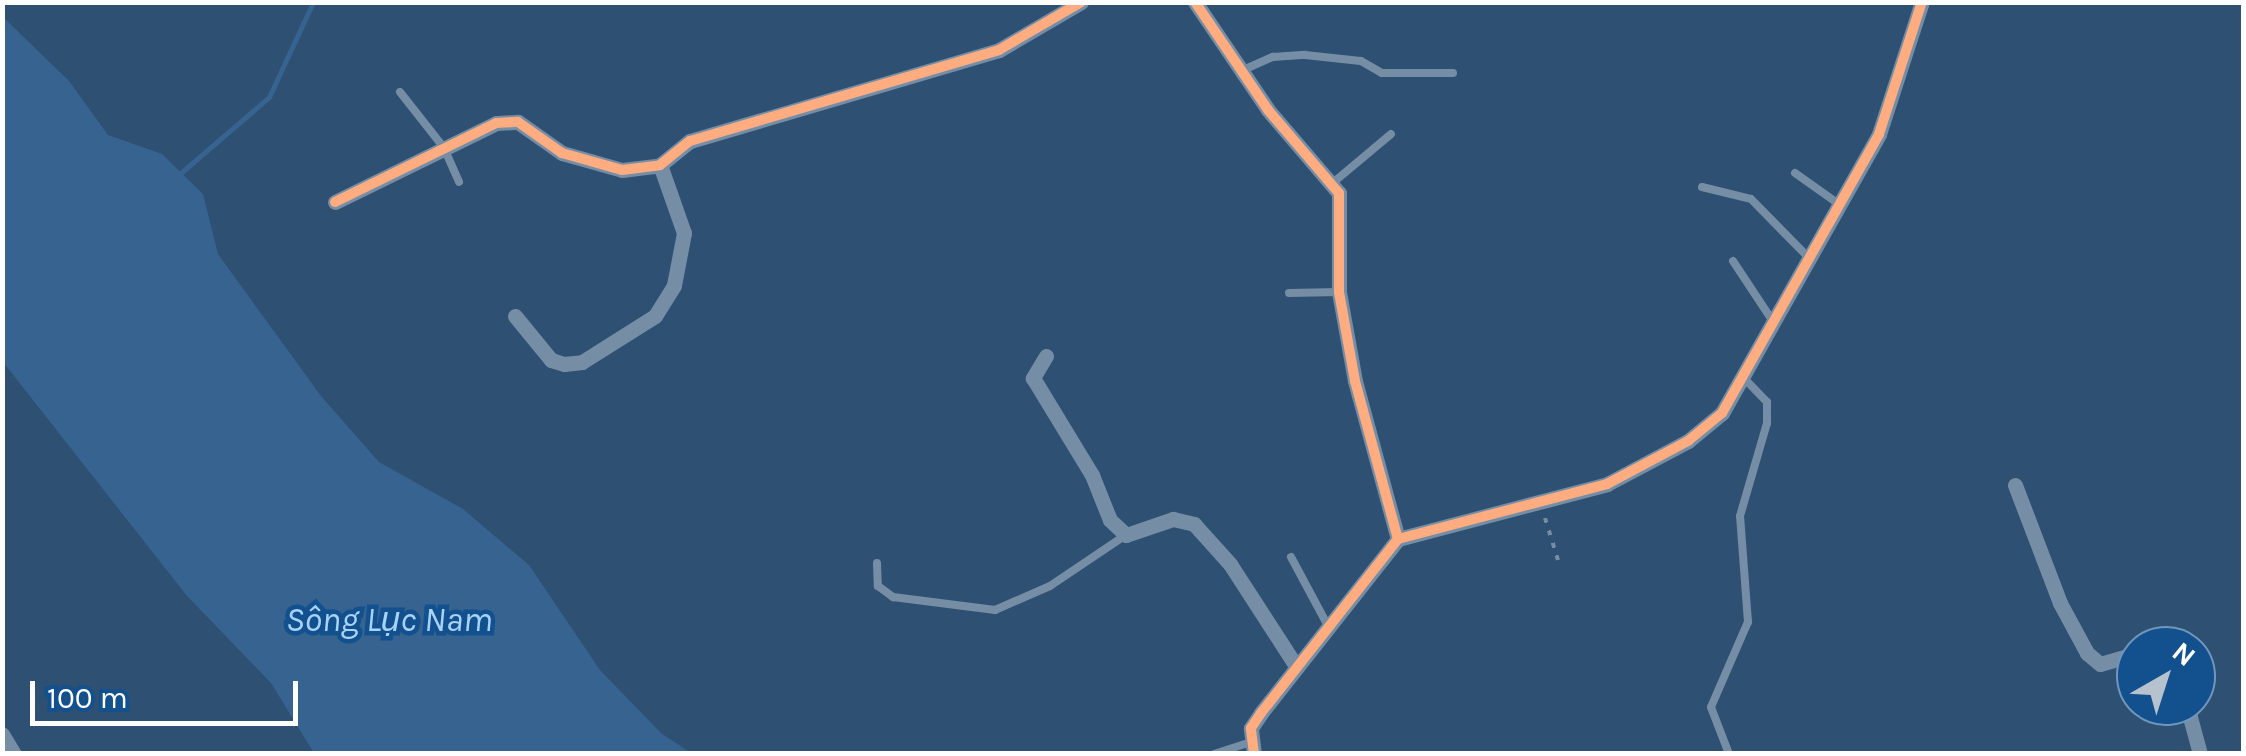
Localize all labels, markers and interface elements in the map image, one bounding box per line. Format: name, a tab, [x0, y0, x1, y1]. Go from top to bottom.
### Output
water label: Sông Lục Nam	[285, 599, 493, 641]
north arrow	[2116, 626, 2216, 726]
text: N	[2166, 635, 2202, 673]
scale bar	[35, 661, 302, 723]
text: 100 m	[47, 680, 128, 716]

